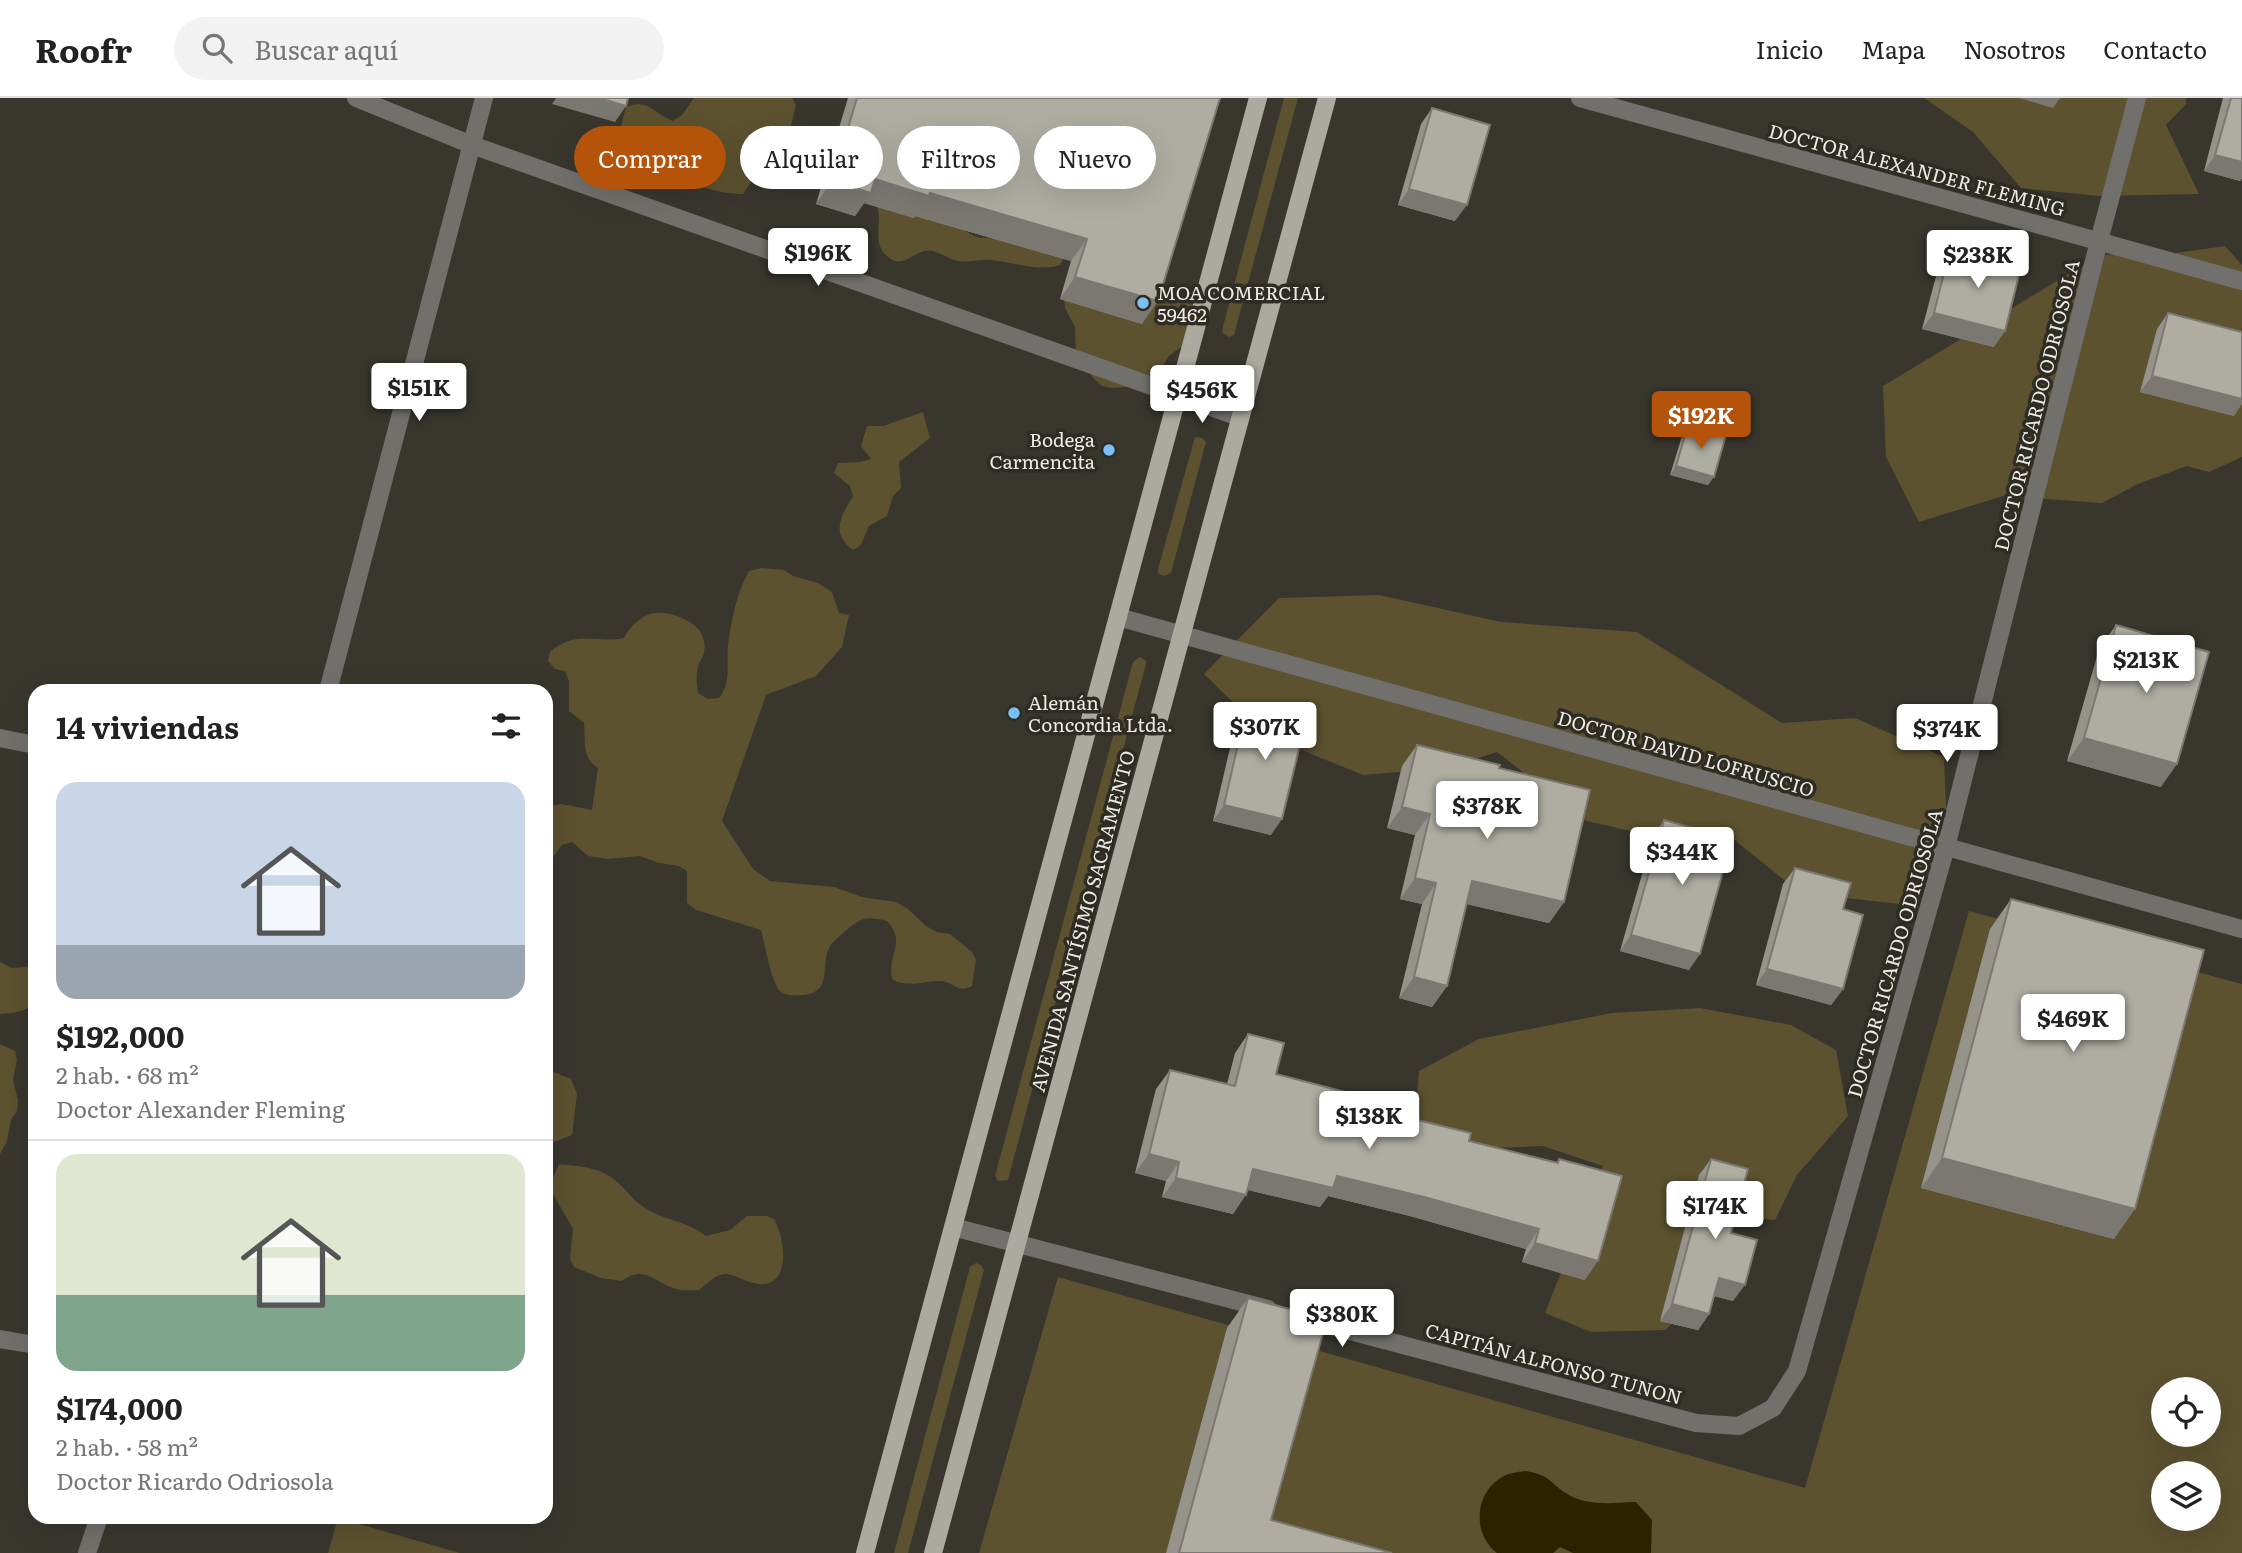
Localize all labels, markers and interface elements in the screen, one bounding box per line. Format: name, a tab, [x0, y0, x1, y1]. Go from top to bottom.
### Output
search box	[174, 17, 664, 80]
text: Roofr	[35, 24, 132, 73]
icon: search	[198, 29, 236, 67]
text: Buscar aquí	[254, 29, 398, 68]
text: Inicio	[1756, 31, 1823, 66]
text: Mapa	[1861, 31, 1925, 66]
text: Nosotros	[1963, 31, 2065, 66]
text: Contacto	[2103, 31, 2207, 66]
street label: DOCTOR ALEXANDER FLEMING	[1766, 116, 2068, 222]
chip: Comprar	[574, 126, 726, 189]
chip: Alquilar	[740, 126, 883, 189]
chip: Filtros	[897, 126, 1020, 189]
chip: Nuevo	[1034, 126, 1156, 189]
pin: $196K	[769, 228, 867, 288]
pin: $238K	[1929, 230, 2027, 290]
text: $196K	[784, 234, 852, 268]
text: $238K	[1943, 236, 2013, 270]
street label: DOCTOR RICARDO ODRIOSOLA	[1986, 256, 2086, 554]
place label: MOA COMERCIAL 59462	[1157, 278, 1325, 328]
marker: MOA COMERCIAL 59462	[1135, 295, 1151, 311]
pin: $151K	[370, 364, 468, 423]
pin: $456K	[1153, 366, 1251, 425]
text: $151K	[387, 369, 451, 403]
text: $456K	[1166, 371, 1238, 405]
pin: $192K	[1652, 392, 1750, 451]
text: $192K	[1668, 397, 1734, 431]
place label: Bodega Carmencita	[989, 425, 1096, 475]
marker: Bodega Carmencita	[1101, 442, 1117, 458]
pin: $213K	[2097, 636, 2195, 695]
text: $213K	[2113, 641, 2179, 675]
place label: Alemán Concordia Ltda.	[1028, 688, 1173, 738]
pin: $307K	[1216, 702, 1314, 762]
street label: DOCTOR DAVID LOFRUSCIO	[1554, 703, 1818, 803]
text: 14 viviendas	[56, 704, 239, 748]
pin: $374K	[1898, 704, 1996, 764]
marker: Alemán Concordia Ltda.	[1006, 705, 1022, 721]
icon: filters	[487, 707, 525, 745]
text: $307K	[1229, 708, 1301, 742]
text: $374K	[1913, 710, 1981, 744]
street label: AVENIDA SANTÍSIMO SACRAMENTO	[1023, 747, 1141, 1095]
pin: $378K	[1438, 782, 1536, 841]
text: $378K	[1452, 787, 1522, 821]
street label: DOCTOR RICARDO ODRIOSOLA	[1839, 805, 1949, 1101]
icon: home	[228, 828, 354, 954]
pin: $344K	[1633, 828, 1731, 887]
text: $344K	[1646, 833, 1718, 867]
pin: $469K	[2024, 995, 2122, 1054]
text: $469K	[2037, 1000, 2109, 1034]
text: $192,000	[56, 1013, 184, 1057]
text: 2 hab. · 68 m²	[56, 1057, 199, 1091]
text: Doctor Alexander Fleming	[56, 1091, 345, 1125]
pin: $138K	[1320, 1091, 1418, 1151]
text: $138K	[1335, 1097, 1403, 1131]
pin: $174K	[1666, 1182, 1764, 1241]
text: $174K	[1682, 1187, 1748, 1221]
icon: home	[228, 1200, 354, 1326]
pin: $380K	[1293, 1290, 1391, 1349]
text: $380K	[1306, 1295, 1378, 1329]
street label: CAPITÁN ALFONSO TUNON	[1423, 1315, 1685, 1411]
map controls	[2151, 1377, 2221, 1531]
button: locate	[2151, 1377, 2221, 1447]
text: $174,000	[56, 1385, 183, 1429]
text: 2 hab. · 58 m²	[56, 1429, 198, 1463]
button: layers	[2151, 1461, 2221, 1531]
text: Doctor Ricardo Odriosola	[56, 1463, 334, 1497]

